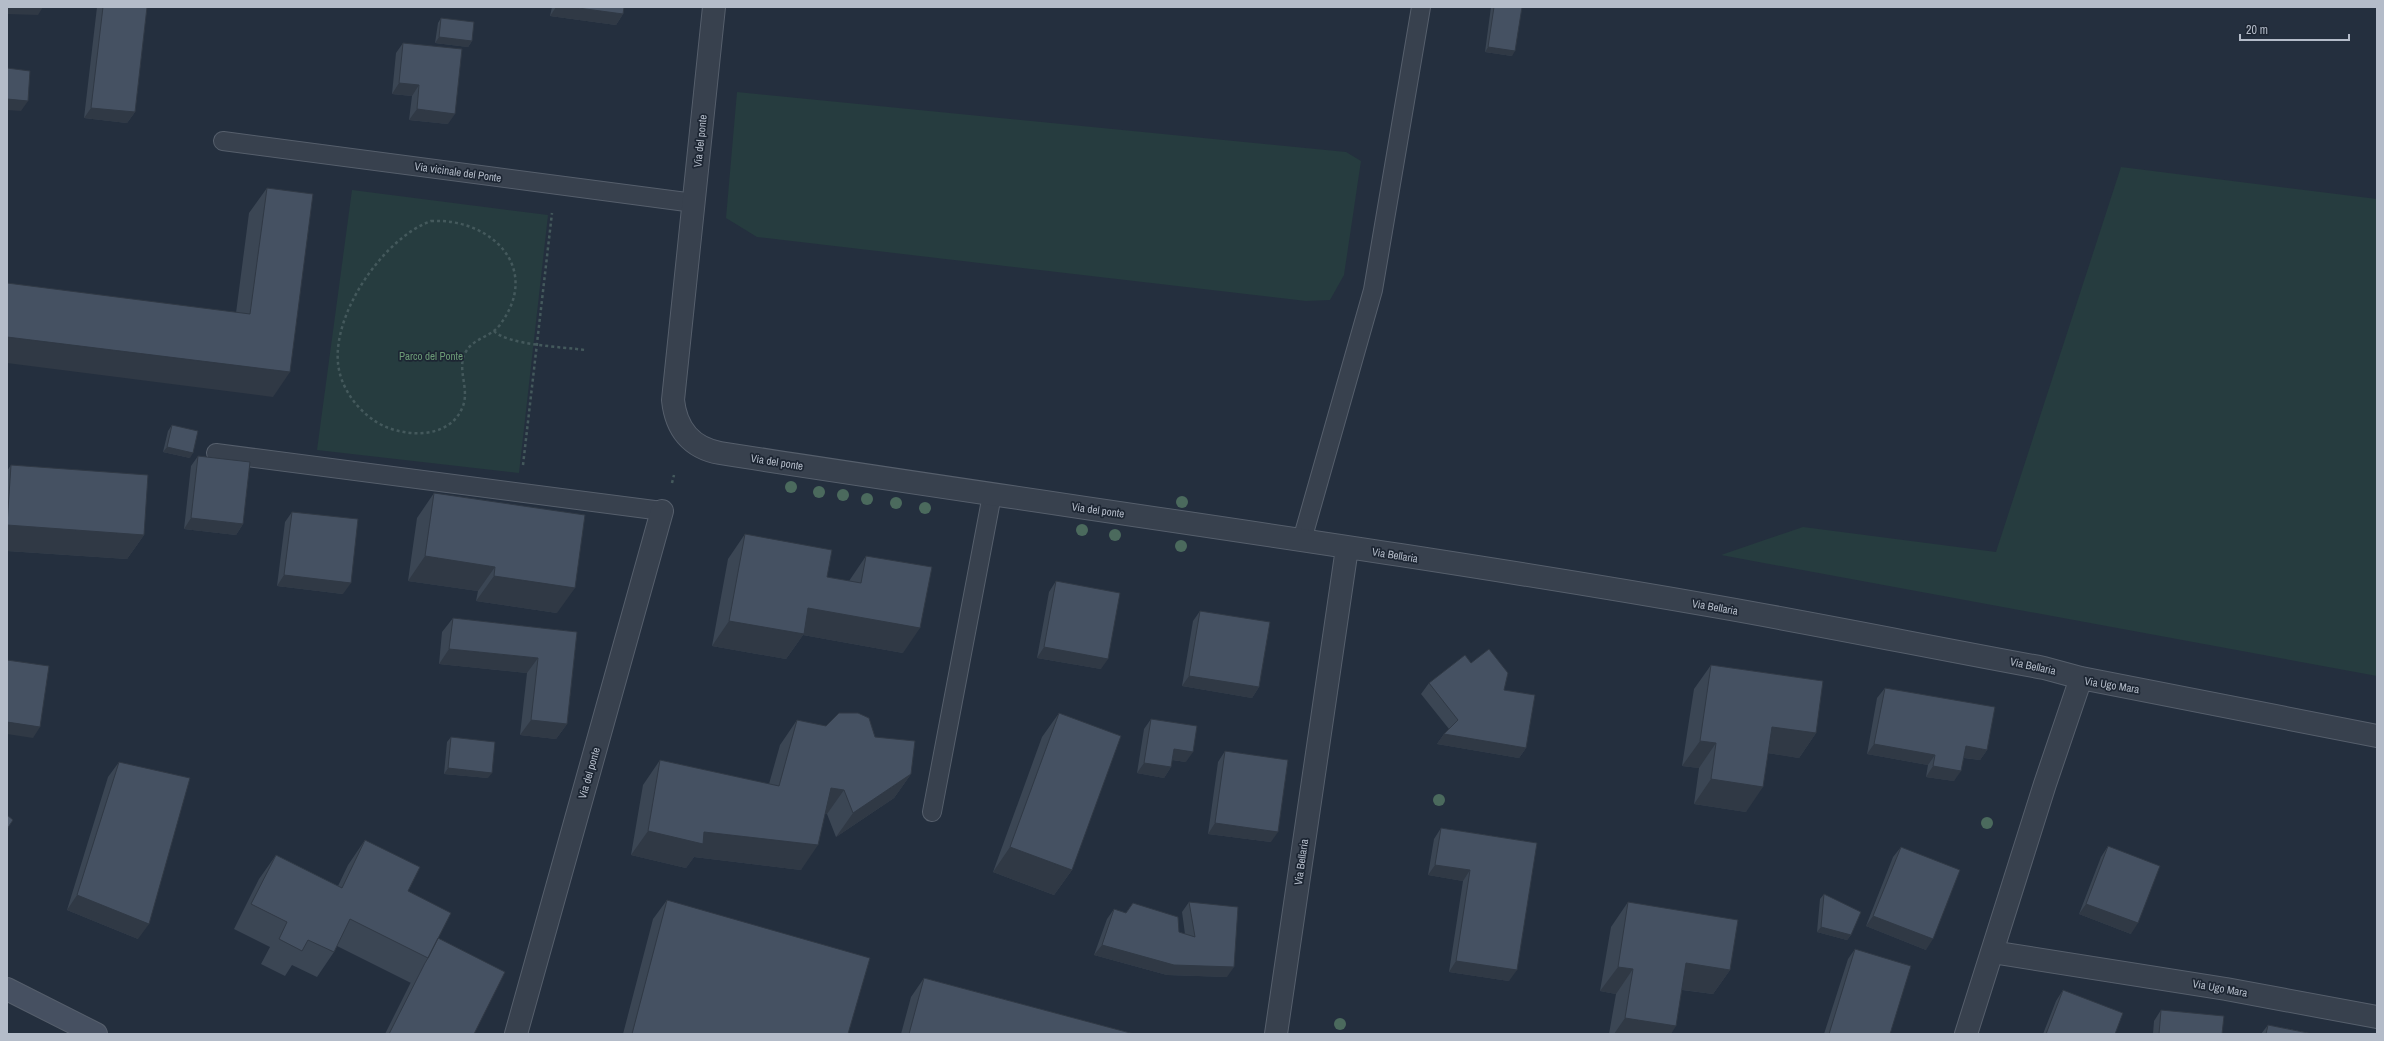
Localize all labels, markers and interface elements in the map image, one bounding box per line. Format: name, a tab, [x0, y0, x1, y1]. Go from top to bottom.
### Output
scale bar	[2240, 16, 2349, 42]
text: 20 m	[2246, 22, 2268, 38]
street label: Via del ponte	[690, 114, 710, 168]
street label: Via vicinale del Ponte	[414, 159, 502, 185]
park label: Parco del Ponte	[399, 349, 463, 363]
street label: Via del ponte	[750, 451, 804, 473]
street label: Via del ponte	[1071, 499, 1125, 521]
street label: Via Bellaria	[1371, 544, 1419, 566]
street label: Via Bellaria	[1691, 596, 1739, 618]
street label: Via Bellaria	[2009, 654, 2057, 678]
street label: Via Ugo Mara	[2083, 674, 2141, 696]
street label: Via del ponte	[575, 746, 603, 800]
street label: Via Bellaria	[1291, 838, 1311, 886]
street label: Via Ugo Mara	[2191, 976, 2249, 1000]

